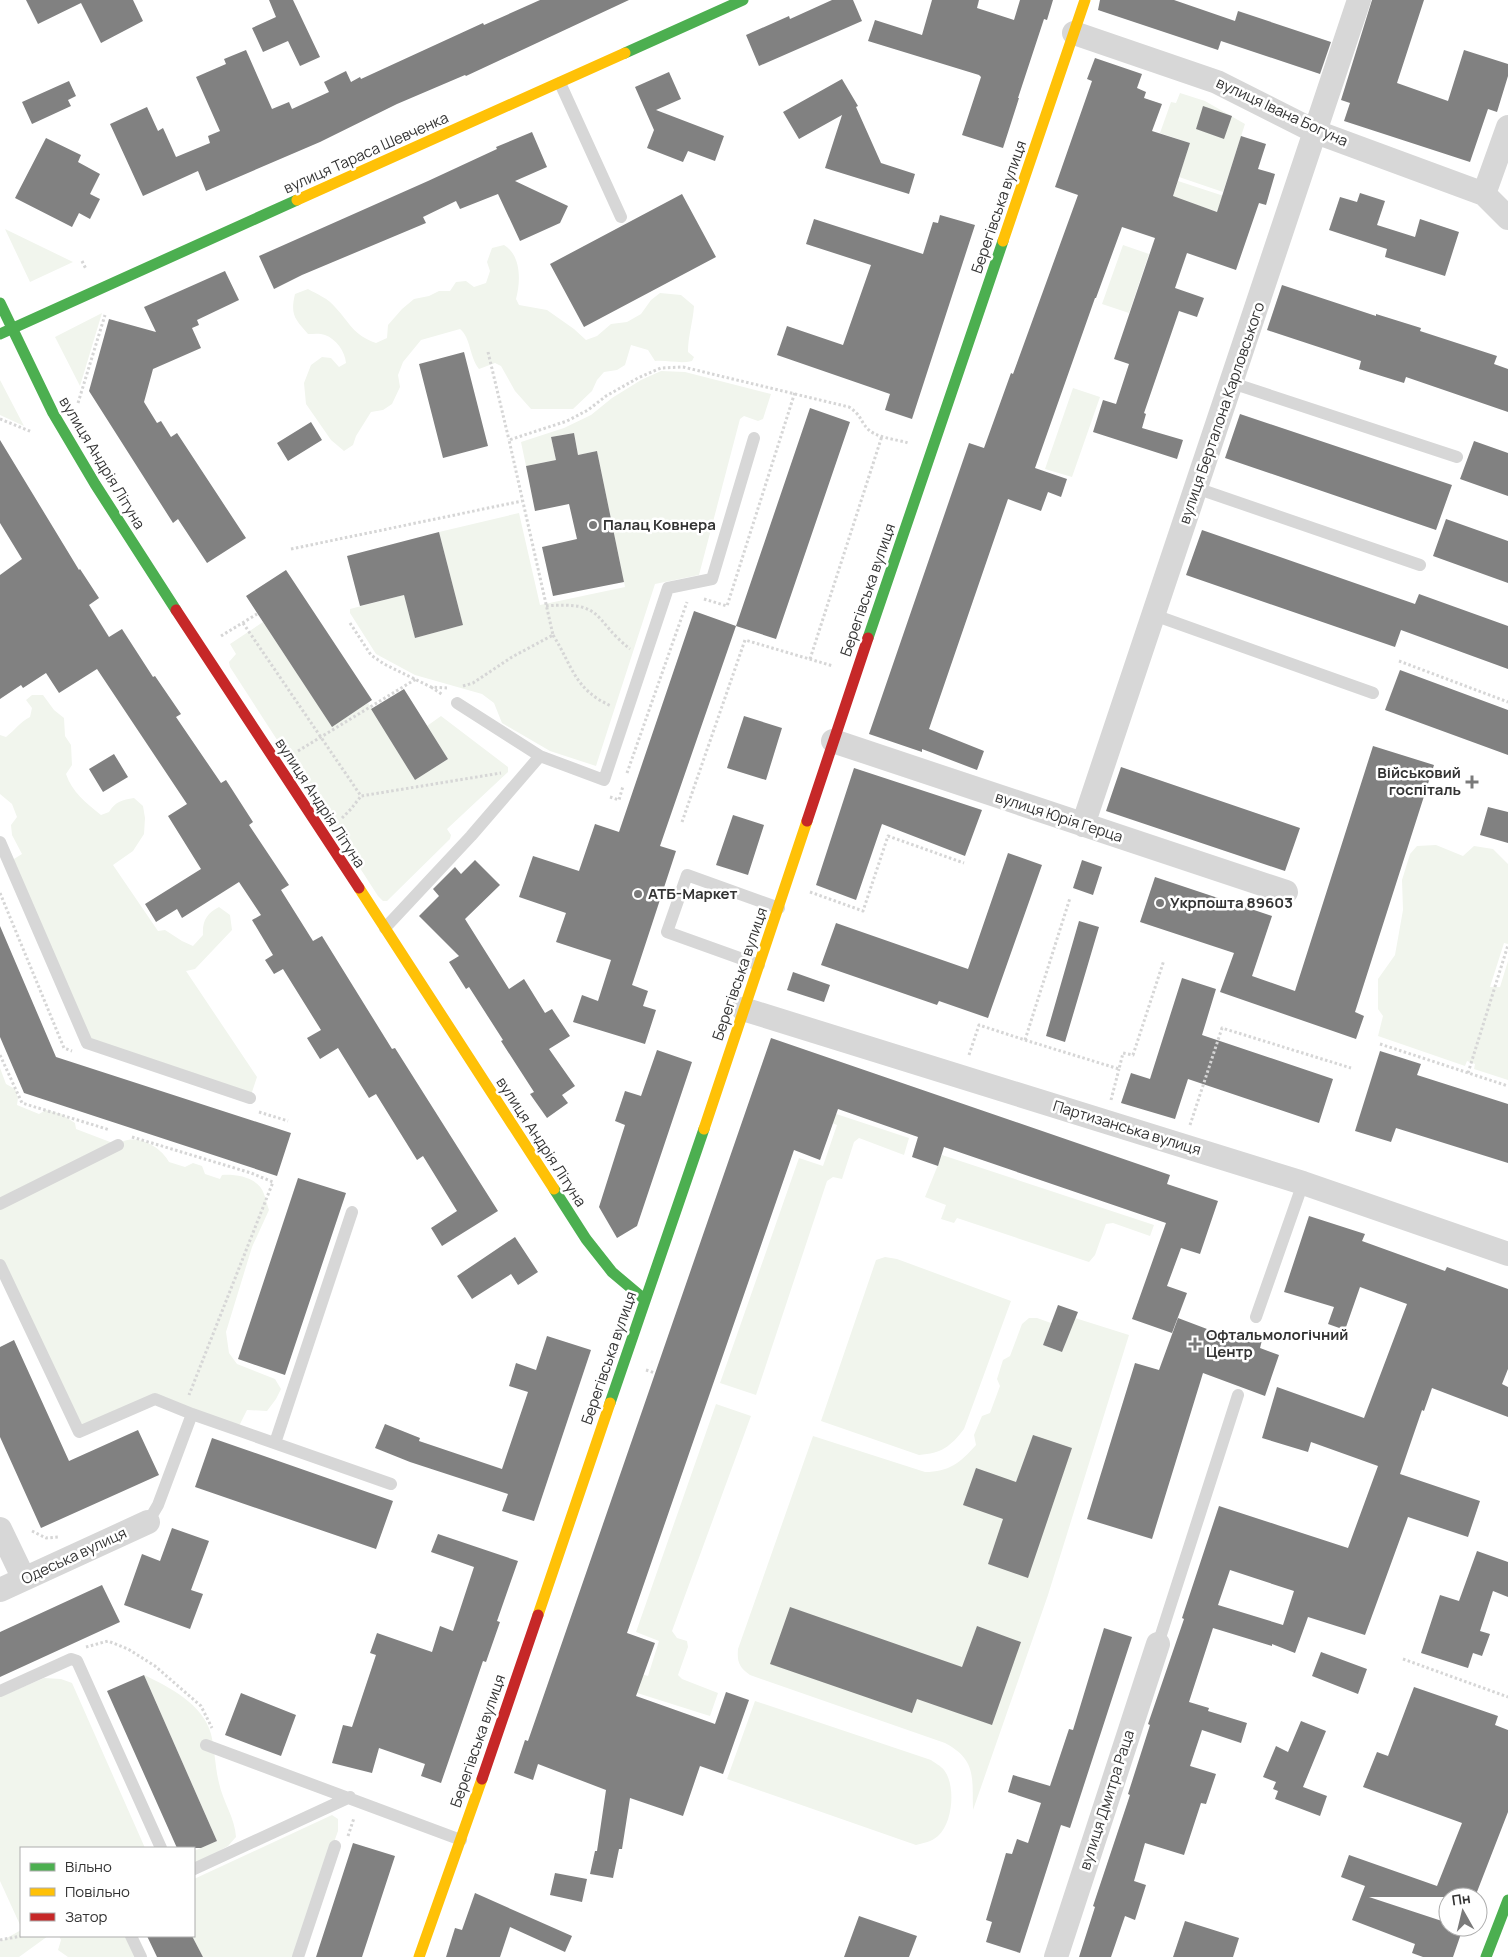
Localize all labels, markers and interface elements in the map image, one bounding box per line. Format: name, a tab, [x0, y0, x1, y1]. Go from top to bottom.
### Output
street label: вулиця Івана Богуна	[1213, 72, 1352, 151]
street label: вулиця Тараса Шевченка	[280, 107, 452, 198]
street label: Берегівська вулиця	[966, 137, 1031, 276]
street label: вулиця Берталона Карловського	[1174, 299, 1269, 527]
street label: вулиця Андрія Літуна	[55, 393, 150, 533]
place label: Палац Ковнера	[603, 514, 716, 535]
marker: Палац Ковнера	[587, 519, 599, 531]
street label: Берегівська вулиця	[835, 520, 900, 659]
street label: вулиця Андрія Літуна	[270, 734, 370, 872]
place label: Військовий госпіталь	[1377, 762, 1461, 800]
marker: Військовий госпіталь	[1465, 775, 1479, 789]
street label: вулиця Юрія Герца	[993, 786, 1126, 847]
place label: АТБ-Маркет	[648, 883, 737, 904]
marker: АТБ-Маркет	[632, 888, 644, 900]
place label: Укрпошта 89603	[1170, 892, 1293, 913]
marker: Укрпошта 89603	[1154, 897, 1166, 909]
street label: Берегівська вулиця	[707, 904, 772, 1043]
street label: вулиця Андрія Літуна	[491, 1073, 591, 1211]
street label: Партизанська вулиця	[1050, 1095, 1204, 1160]
street label: Берегівська вулиця	[576, 1288, 641, 1427]
place label: Офтальмологічний Центр	[1206, 1324, 1349, 1362]
marker: Офтальмологічний Центр	[1188, 1337, 1202, 1351]
street label: Одеська вулиця	[18, 1522, 130, 1589]
street label: Берегівська вулиця	[445, 1671, 510, 1810]
street label: вулиця Дмитра Раца	[1074, 1727, 1139, 1873]
legend	[20, 1847, 195, 1937]
text: Вільно	[65, 1856, 112, 1877]
text: Повільно	[65, 1881, 130, 1902]
north arrow	[1438, 1887, 1488, 1937]
text: Пн	[1450, 1888, 1472, 1909]
text: Затор	[65, 1906, 108, 1927]

